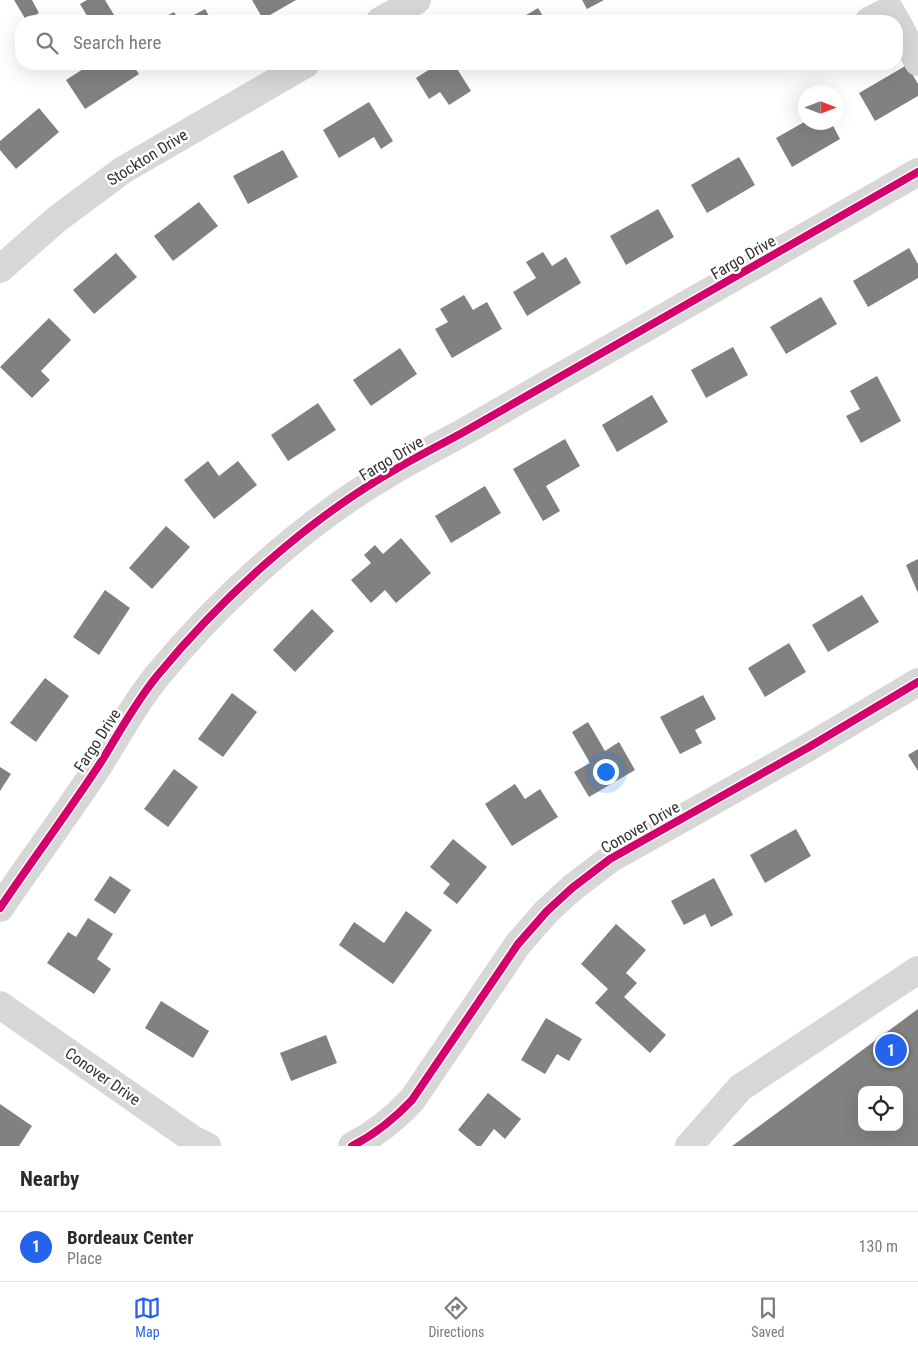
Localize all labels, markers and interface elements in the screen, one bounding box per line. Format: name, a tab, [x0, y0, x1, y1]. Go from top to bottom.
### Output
search box	[15, 15, 903, 70]
icon: search	[33, 29, 61, 57]
text: Search here	[73, 31, 161, 54]
north arrow	[798, 85, 843, 130]
street label: Stockton Drive	[103, 125, 191, 190]
street label: Fargo Drive	[708, 231, 779, 283]
street label: Fargo Drive	[356, 432, 427, 485]
street label: Fargo Drive	[70, 705, 125, 775]
your location	[593, 759, 619, 785]
street label: Conover Drive	[598, 797, 683, 858]
pin: 1	[875, 1031, 907, 1069]
street label: Conover Drive	[61, 1044, 144, 1109]
map controls	[858, 1086, 903, 1131]
button: locate	[858, 1086, 903, 1131]
text: Nearby	[20, 1167, 79, 1191]
text: Bordeaux Center	[67, 1226, 193, 1249]
text: 1	[32, 1237, 40, 1256]
text: 130 m	[859, 1237, 898, 1256]
text: Place	[67, 1249, 102, 1268]
tab: Map	[133, 1294, 161, 1340]
tab: Directions	[428, 1294, 484, 1340]
tab: Saved	[751, 1294, 785, 1340]

